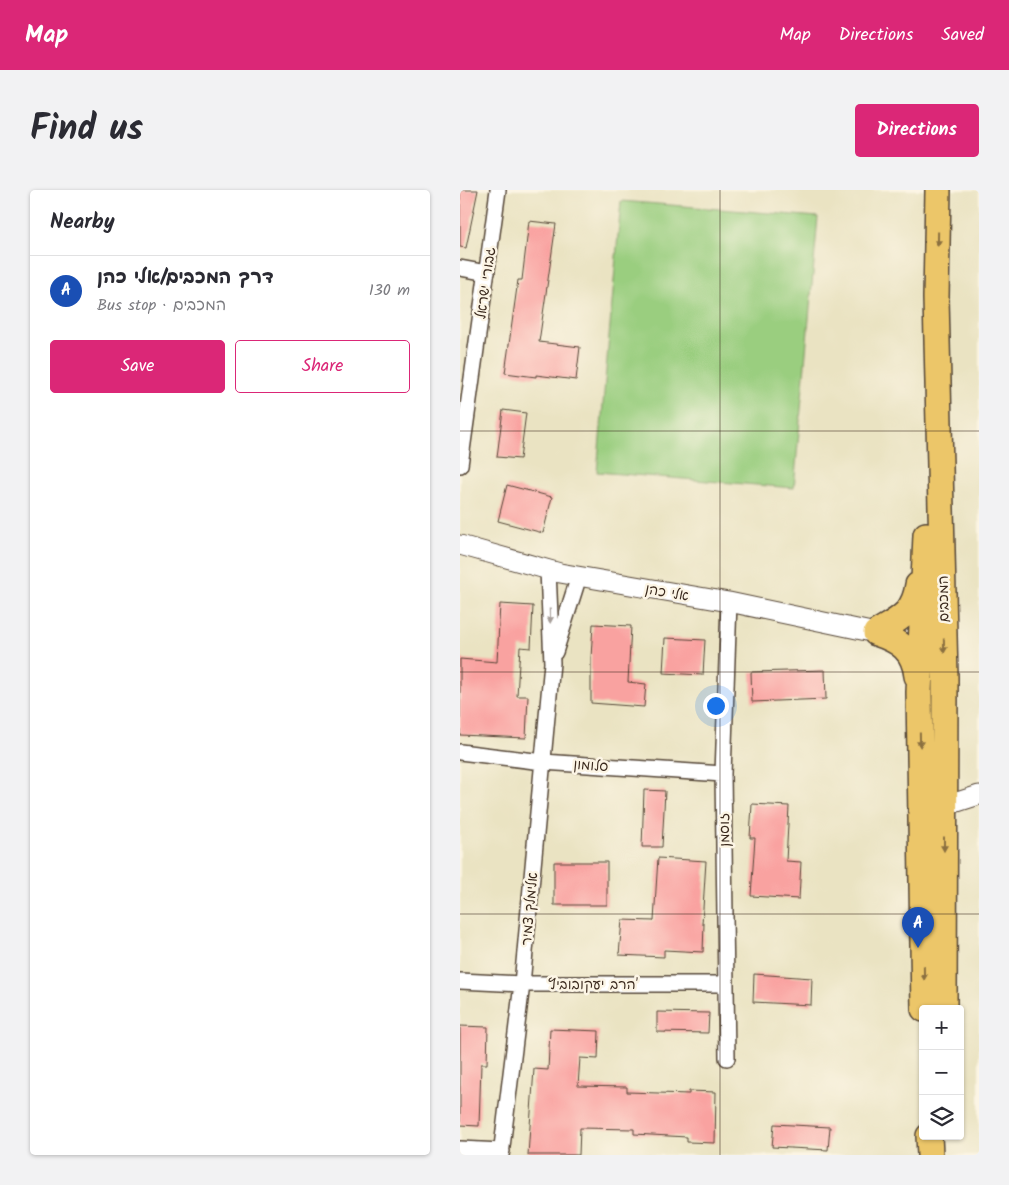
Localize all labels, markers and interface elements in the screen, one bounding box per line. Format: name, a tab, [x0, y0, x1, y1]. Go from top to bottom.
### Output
text: Map	[25, 16, 68, 55]
text: Map	[779, 21, 811, 50]
text: Directions	[839, 21, 913, 50]
text: Saved	[941, 21, 984, 50]
text: Find us	[30, 102, 143, 158]
button: Directions	[855, 104, 979, 157]
text: Nearby	[50, 206, 115, 239]
one-way arrow	[934, 231, 942, 247]
street label: גבורי ישראל	[470, 245, 502, 321]
text: דרך המכבים/אלי כהן	[97, 263, 274, 293]
text: A	[61, 278, 71, 303]
text: 130 m	[369, 278, 410, 303]
text: Bus stop · המכבים	[97, 293, 226, 318]
button: Save	[50, 340, 225, 393]
button: Share	[235, 340, 410, 393]
street label: המכבים	[933, 575, 955, 623]
street label: אלי כהן	[643, 578, 691, 608]
one-way arrow	[546, 609, 554, 625]
one-way arrow	[940, 638, 948, 654]
your location	[703, 693, 729, 719]
one-way arrow	[916, 733, 924, 749]
street label: סלומון	[573, 754, 609, 778]
street label: זוסמן	[714, 813, 736, 847]
one-way arrow	[940, 836, 948, 852]
street label: אלימלך צמיר	[516, 872, 544, 947]
pin: A	[902, 907, 934, 948]
one-way arrow	[920, 965, 928, 981]
street label: הרב יעקובוביץ'	[548, 974, 639, 996]
map controls	[919, 1005, 964, 1140]
button: +	[919, 1005, 964, 1050]
button: −	[919, 1050, 964, 1095]
button: layers	[919, 1095, 964, 1140]

